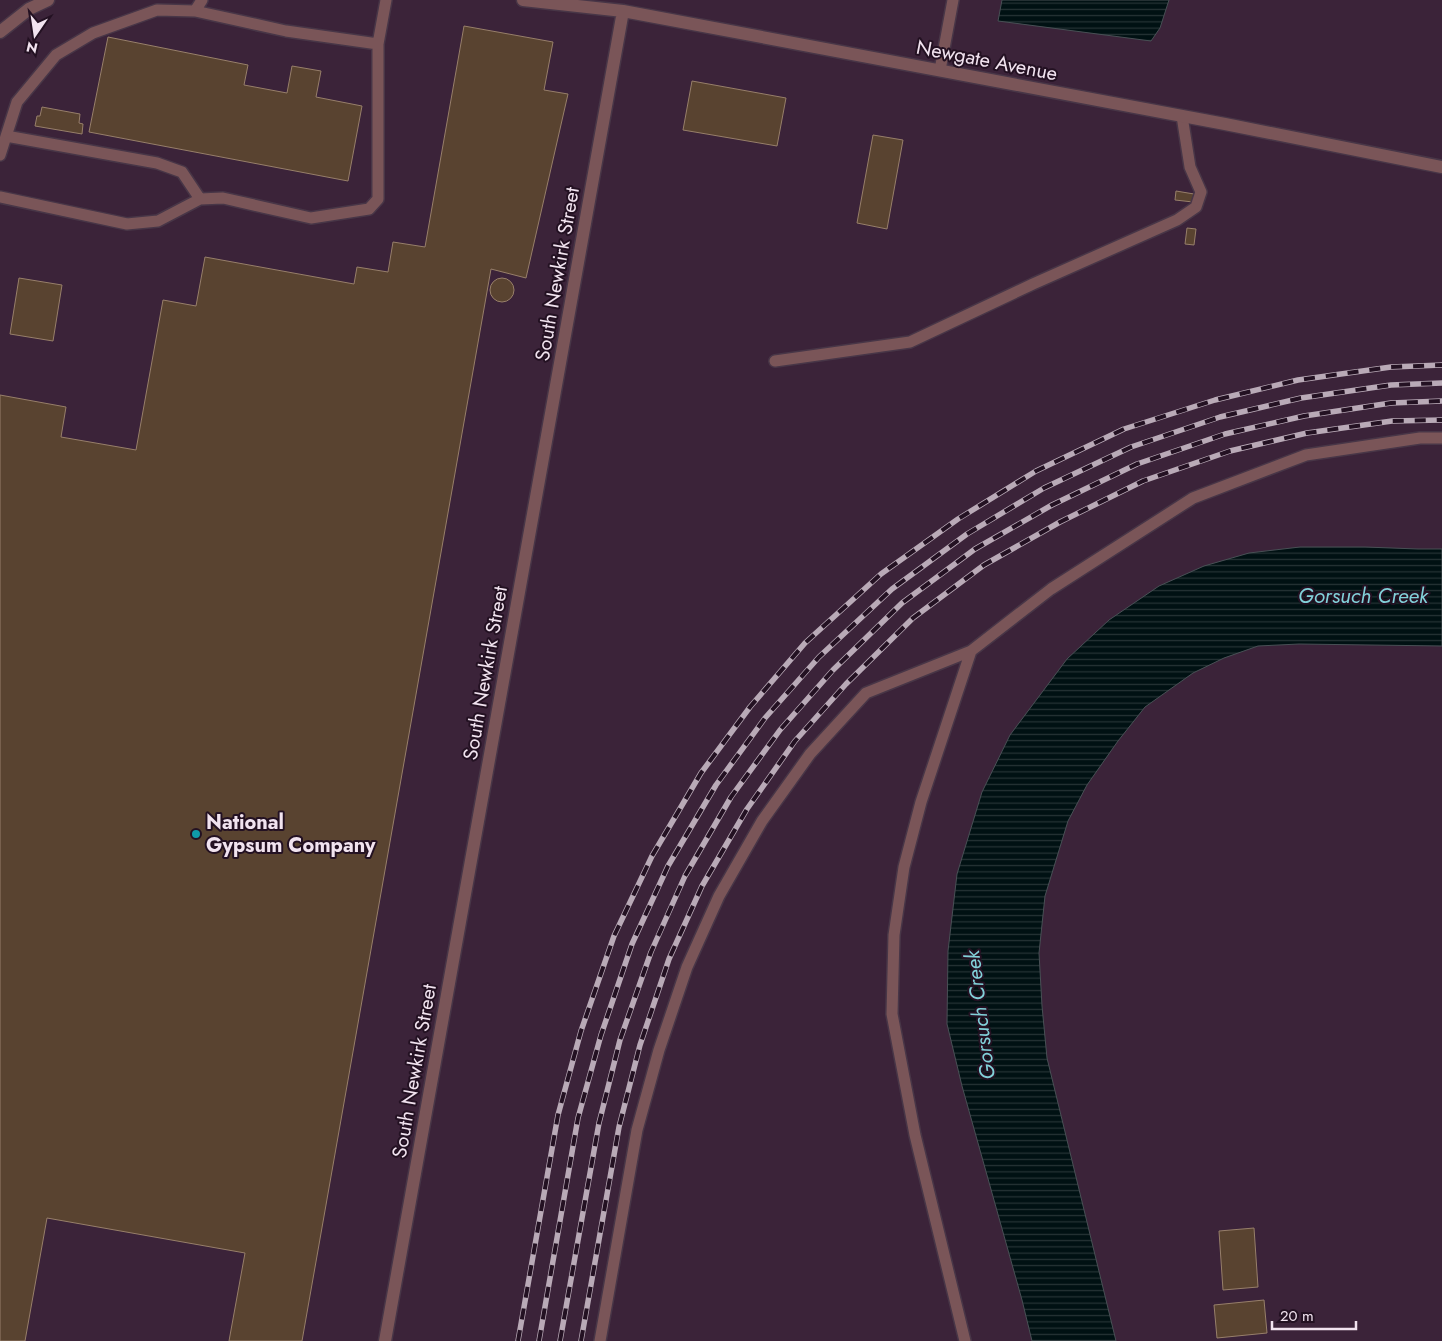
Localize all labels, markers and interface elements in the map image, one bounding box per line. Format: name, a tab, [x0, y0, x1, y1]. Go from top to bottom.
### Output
north arrow	[10, 10, 60, 60]
street label: Newgate Avenue	[914, 33, 1060, 88]
text: N	[24, 37, 40, 59]
street label: South Newkirk Street	[528, 185, 587, 363]
water label: Gorsuch Creek	[1298, 581, 1429, 611]
street label: South Newkirk Street	[456, 584, 515, 762]
place label: National Gypsum Company	[206, 808, 376, 860]
marker: National Gypsum Company	[190, 828, 202, 840]
water label: Gorsuch Creek	[957, 948, 1003, 1081]
street label: South Newkirk Street	[385, 982, 444, 1160]
scale bar	[1272, 1298, 1356, 1330]
text: 20 m	[1280, 1305, 1314, 1327]

